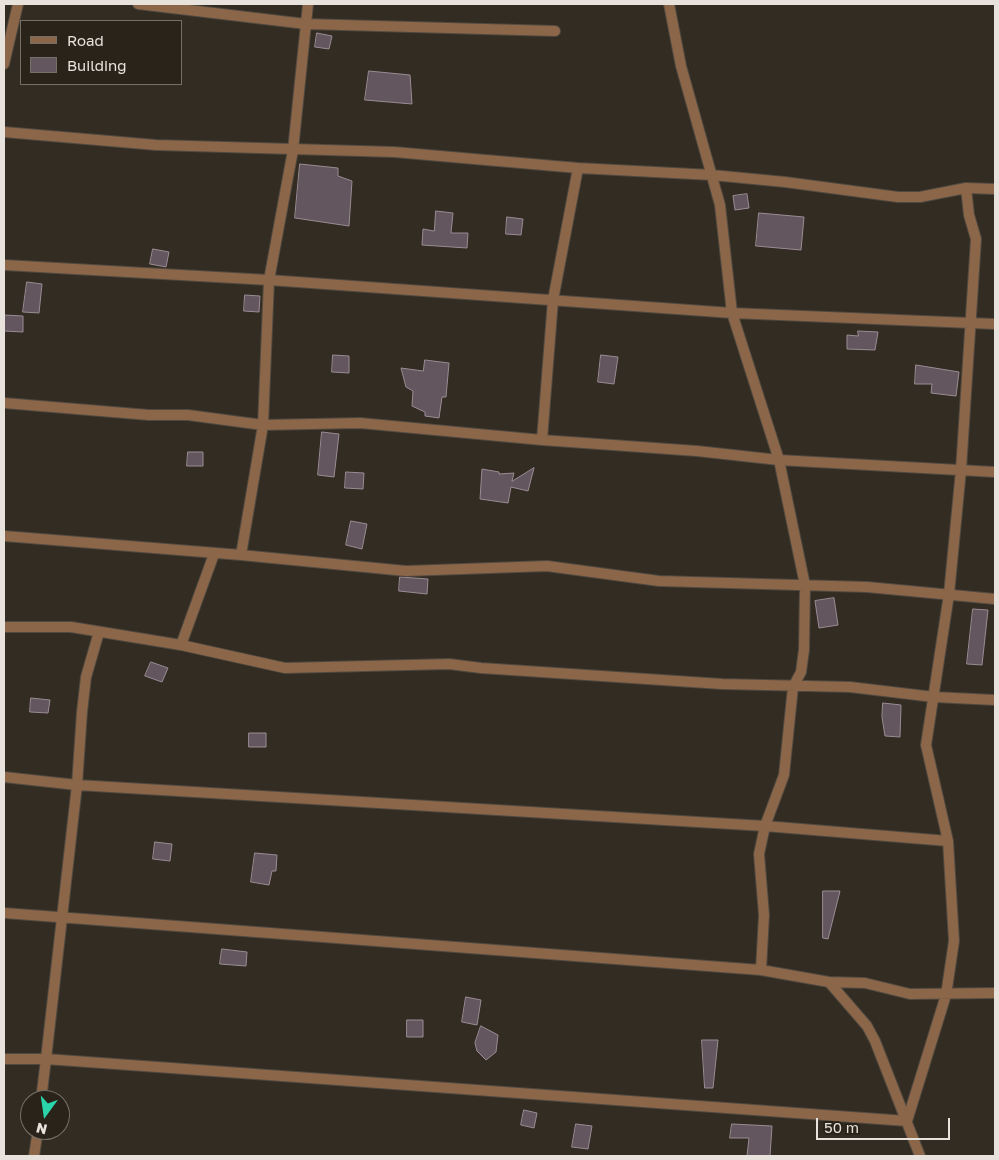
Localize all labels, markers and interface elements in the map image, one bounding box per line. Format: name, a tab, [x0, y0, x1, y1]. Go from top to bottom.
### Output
legend	[20, 20, 182, 85]
text: Road	[67, 31, 104, 49]
text: Building	[67, 56, 127, 74]
north arrow	[20, 1090, 70, 1140]
scale bar	[819, 1108, 953, 1140]
text: 50 m	[824, 1118, 859, 1136]
text: N	[34, 1120, 49, 1139]

